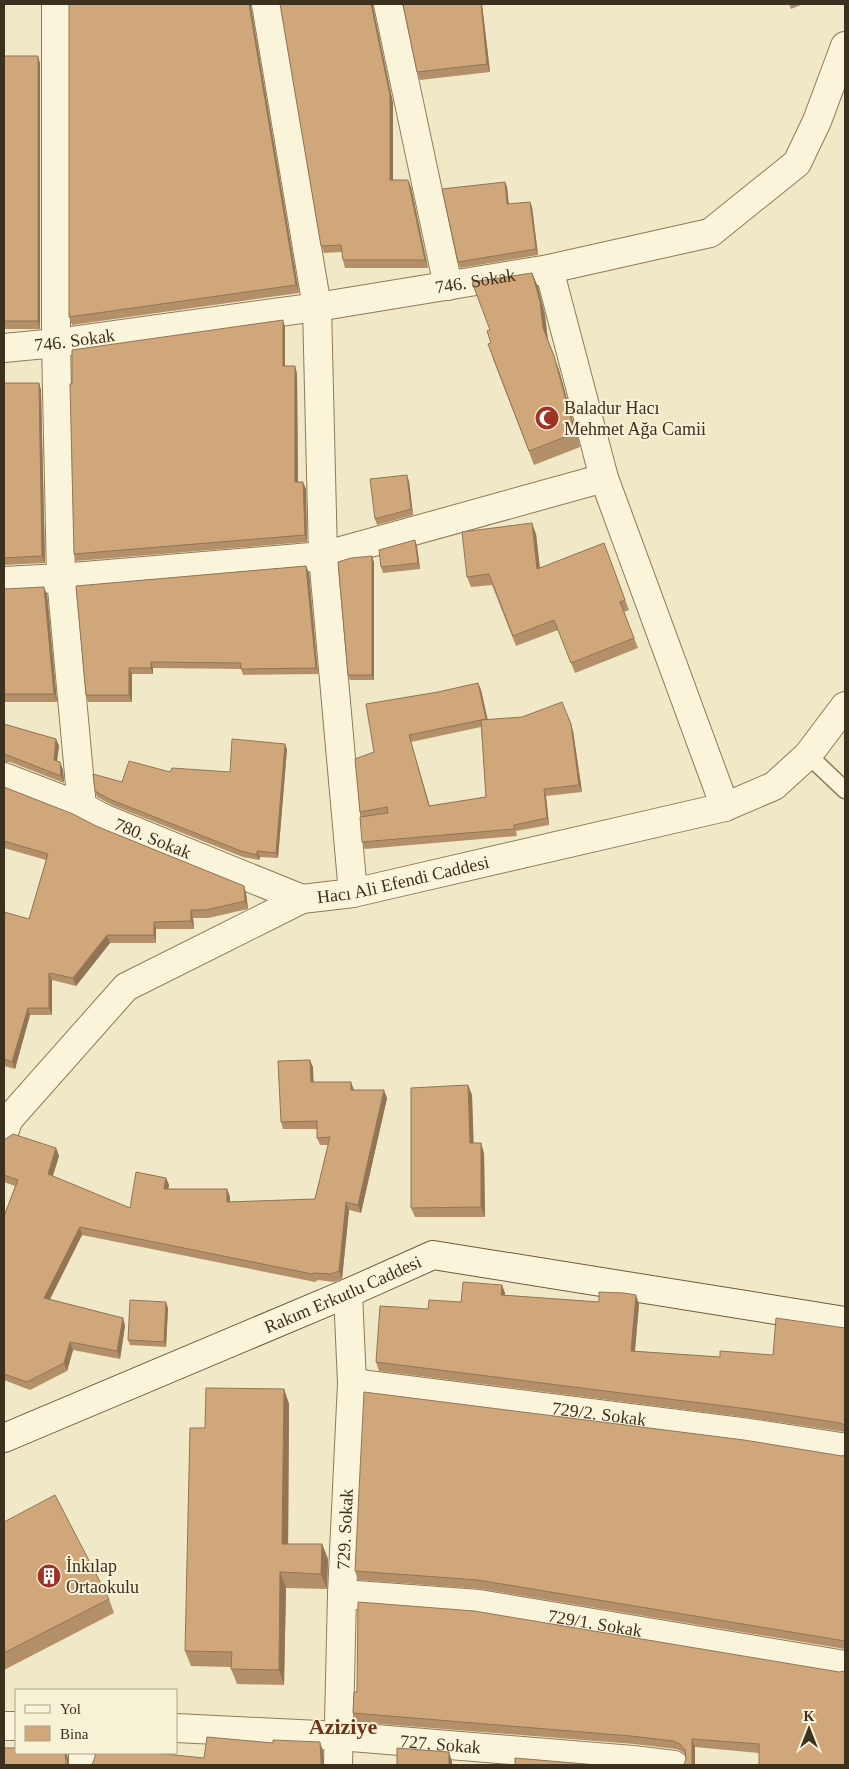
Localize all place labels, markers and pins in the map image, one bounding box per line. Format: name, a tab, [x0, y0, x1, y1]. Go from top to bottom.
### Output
place label: Baladur Hacı Mehmet Ağa Camii	[564, 398, 706, 439]
mosque icon: Baladur Hacı Mehmet Ağa Camii	[534, 405, 560, 431]
place label: İnkılap Ortaokulu	[66, 1556, 139, 1597]
building icon: İnkılap Ortaokulu	[36, 1563, 62, 1589]

